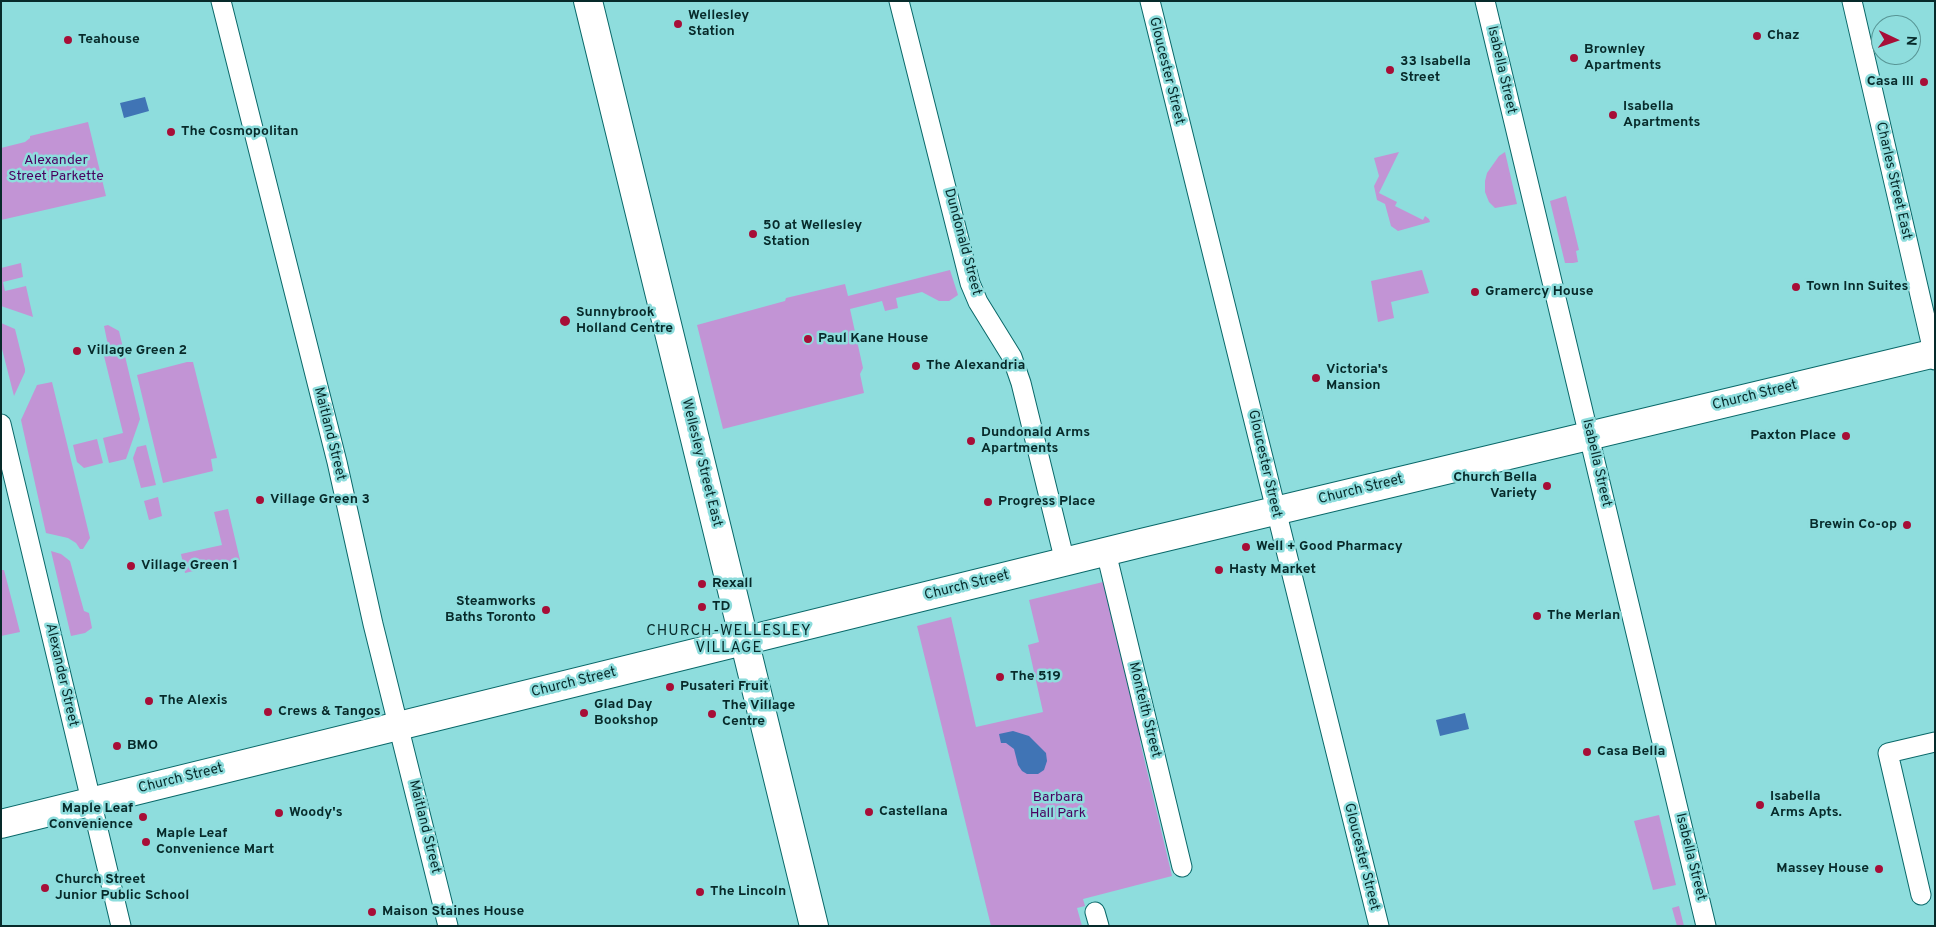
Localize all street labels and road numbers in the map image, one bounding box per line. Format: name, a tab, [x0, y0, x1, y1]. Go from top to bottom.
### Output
street label: Gloucester Street	[1145, 16, 1187, 126]
street label: Isabella Street	[1483, 24, 1519, 116]
street label: Charles Street East	[1871, 121, 1915, 241]
street label: Dundonald Street	[940, 187, 984, 297]
street label: Church Street	[1711, 377, 1799, 415]
street label: Maitland Street	[309, 386, 349, 482]
street label: Wellesley Street East	[677, 397, 725, 529]
street label: Gloucester Street	[1243, 409, 1285, 519]
street label: Isabella Street	[1578, 417, 1614, 509]
street label: Church Street	[1317, 471, 1405, 509]
street label: Church Street	[923, 567, 1011, 605]
street label: Alexander Street	[41, 622, 81, 728]
street label: Monteith Street	[1124, 661, 1164, 759]
street label: Church Street	[530, 664, 618, 702]
street label: Church Street	[137, 760, 225, 798]
street label: Maitland Street	[404, 779, 444, 875]
street label: Gloucester Street	[1340, 802, 1382, 912]
street label: Isabella Street	[1671, 811, 1709, 903]

